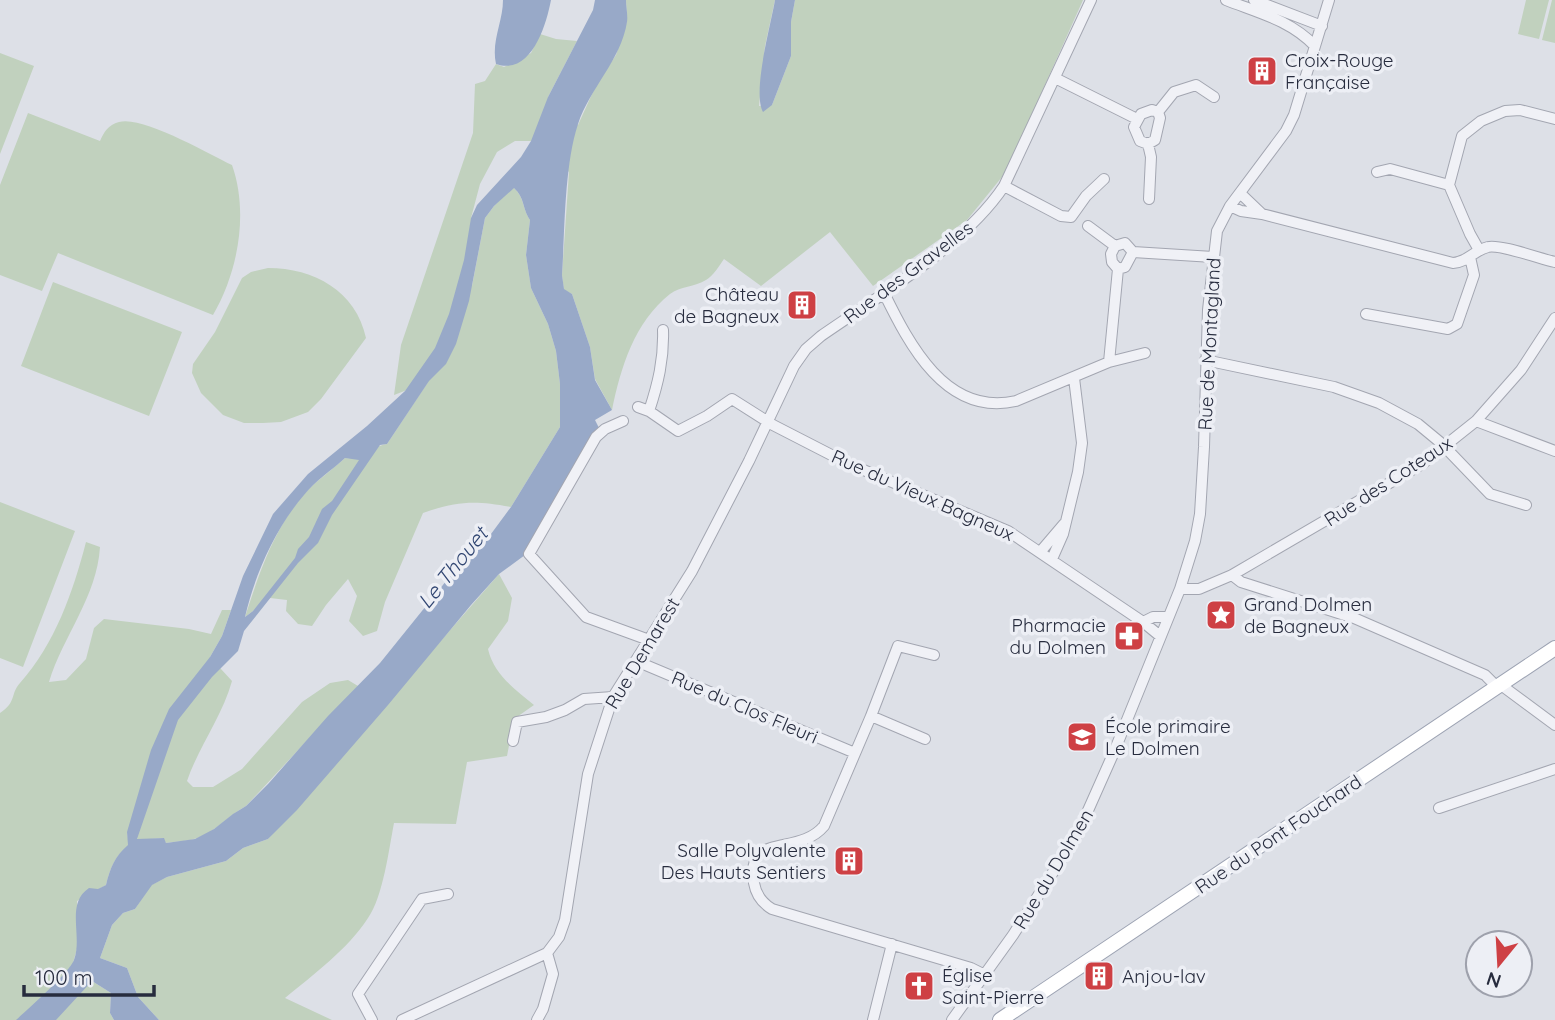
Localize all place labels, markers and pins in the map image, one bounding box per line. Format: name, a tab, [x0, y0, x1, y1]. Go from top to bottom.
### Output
place label: Croix-Rouge Française	[1285, 48, 1393, 94]
building icon: Croix-Rouge Française	[1245, 54, 1279, 88]
place label: Château de Bagneux	[674, 282, 779, 328]
building icon: Château de Bagneux	[785, 288, 819, 322]
place label: Grand Dolmen de Bagneux	[1244, 592, 1372, 638]
place icon: Grand Dolmen de Bagneux	[1204, 598, 1238, 632]
place label: Pharmacie du Dolmen	[1009, 613, 1106, 659]
pharmacy icon: Pharmacie du Dolmen	[1112, 619, 1146, 653]
place label: École primaire Le Dolmen	[1105, 714, 1231, 760]
school or university icon: École primaire Le Dolmen	[1065, 720, 1099, 754]
place label: Salle Polyvalente Des Hauts Sentiers	[661, 838, 826, 884]
building icon: Salle Polyvalente Des Hauts Sentiers	[832, 844, 866, 878]
building icon: Anjou-lav	[1082, 959, 1116, 993]
place label: Église Saint-Pierre	[942, 963, 1044, 1009]
place label: Anjou-lav	[1122, 964, 1206, 988]
church icon: Église Saint-Pierre	[902, 969, 936, 1003]

